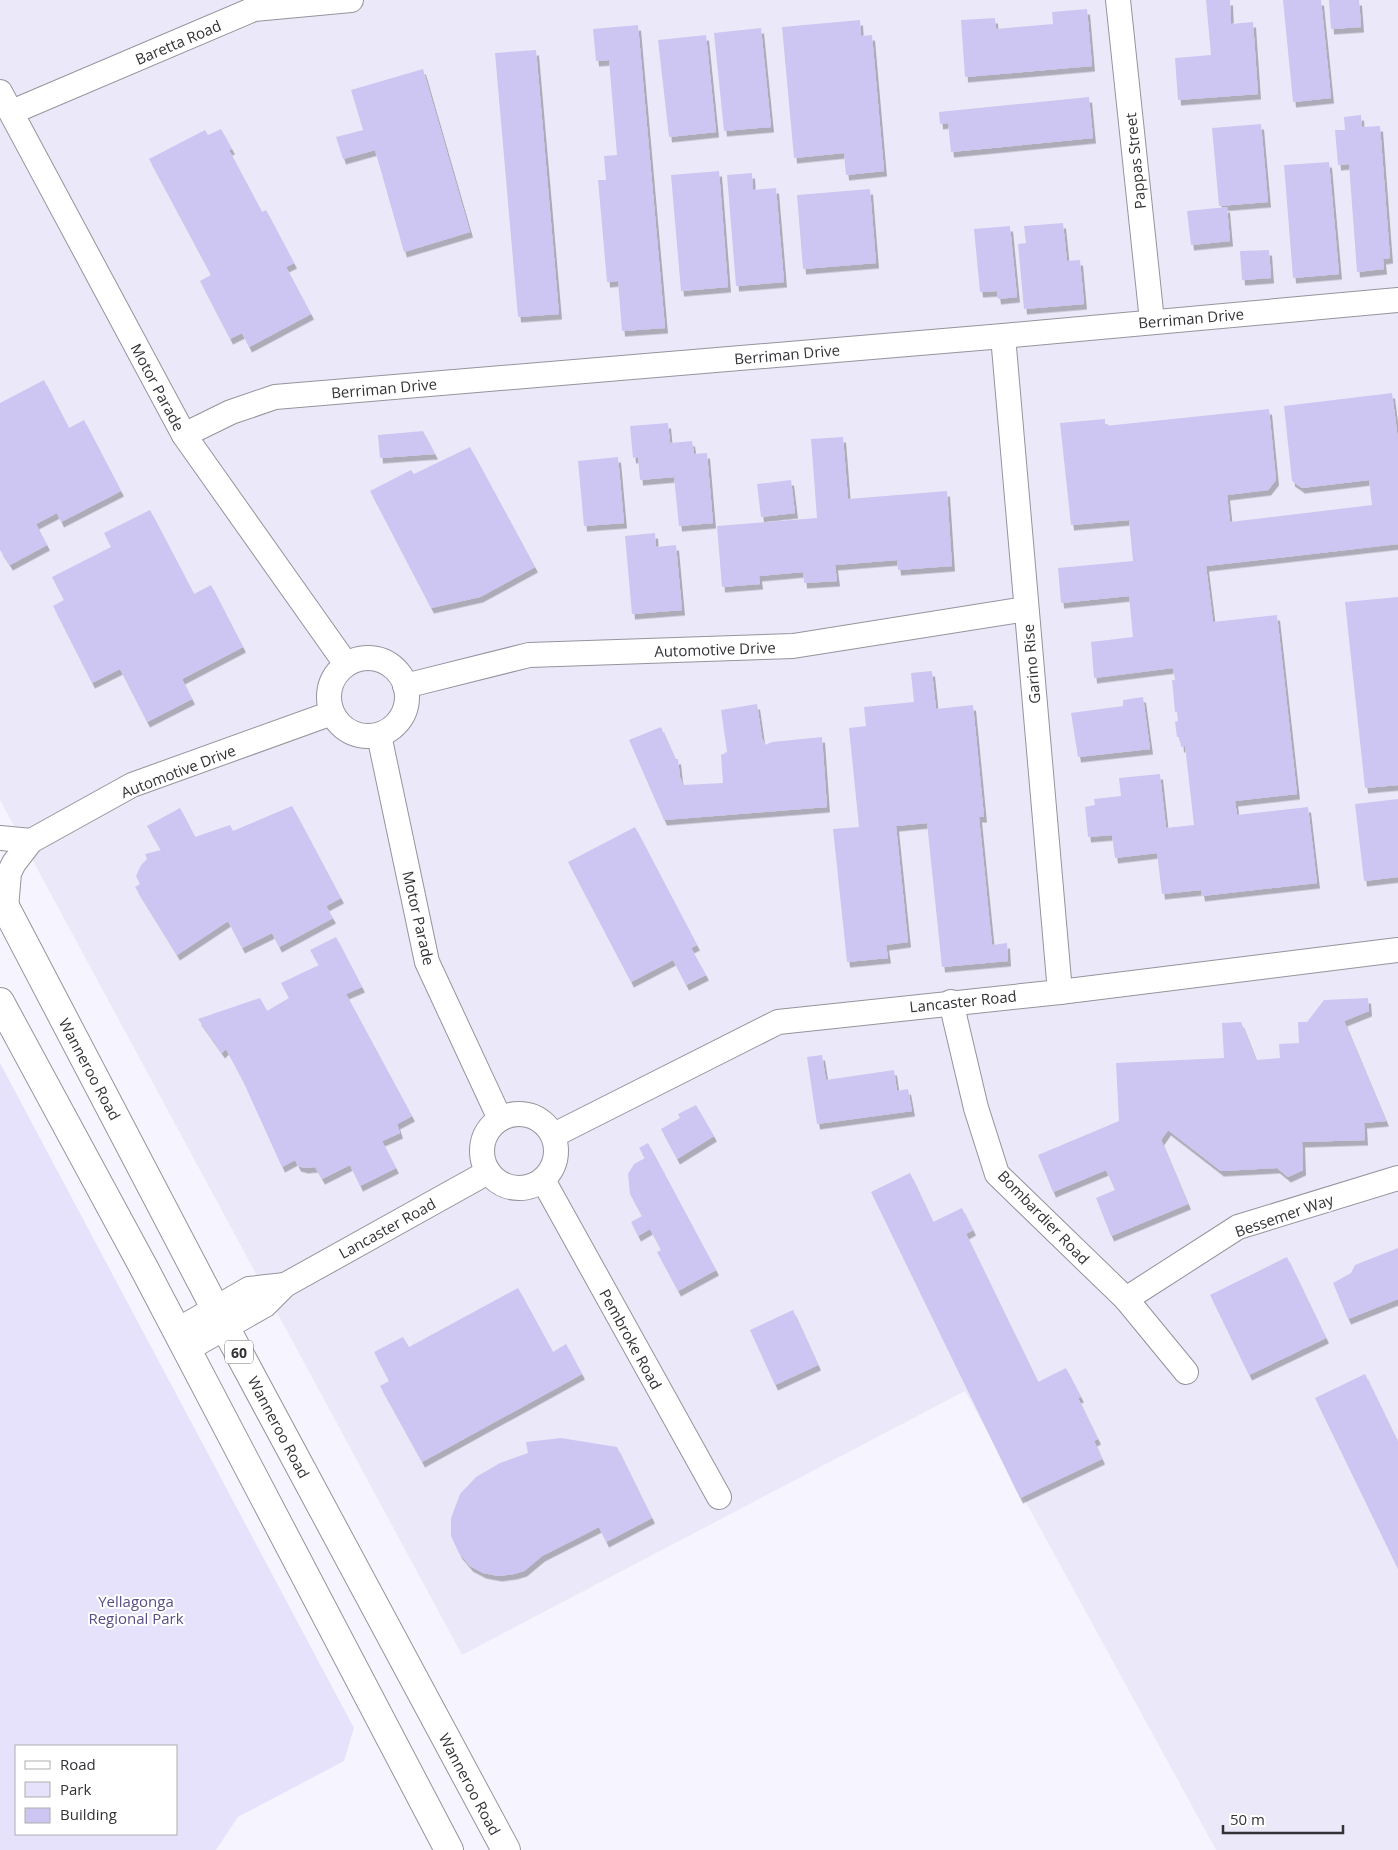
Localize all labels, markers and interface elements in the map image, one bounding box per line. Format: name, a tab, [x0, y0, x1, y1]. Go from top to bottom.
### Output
street label: Baretta Road	[132, 15, 224, 69]
street label: Pappas Street	[1120, 112, 1150, 210]
street label: Berriman Drive	[1137, 303, 1245, 333]
street label: Berriman Drive	[733, 339, 841, 369]
street label: Motor Parade	[127, 340, 189, 434]
street label: Berriman Drive	[330, 373, 438, 403]
street label: Garino Rise	[1018, 623, 1044, 705]
street label: Automotive Drive	[654, 637, 776, 661]
street label: Automotive Drive	[118, 740, 238, 802]
street label: Motor Parade	[398, 869, 440, 967]
street label: Lancaster Road	[908, 985, 1018, 1017]
street label: Wanneroo Road	[55, 1014, 125, 1124]
street label: Bombardier Road	[994, 1166, 1094, 1268]
street label: Bessemer Way	[1232, 1189, 1336, 1241]
street label: Lancaster Road	[335, 1193, 439, 1263]
street label: Pembroke Road	[595, 1285, 667, 1393]
road number: 60	[225, 1340, 253, 1364]
street label: Wanneroo Road	[244, 1372, 314, 1482]
park label: Yellagonga Regional Park	[88, 1591, 184, 1628]
street label: Wanneroo Road	[435, 1729, 505, 1839]
legend	[15, 1745, 178, 1835]
text: Road	[60, 1754, 96, 1774]
text: Park	[60, 1779, 91, 1799]
scale bar	[1223, 1802, 1343, 1834]
text: Building	[60, 1804, 117, 1824]
text: 50 m	[1230, 1809, 1265, 1829]

